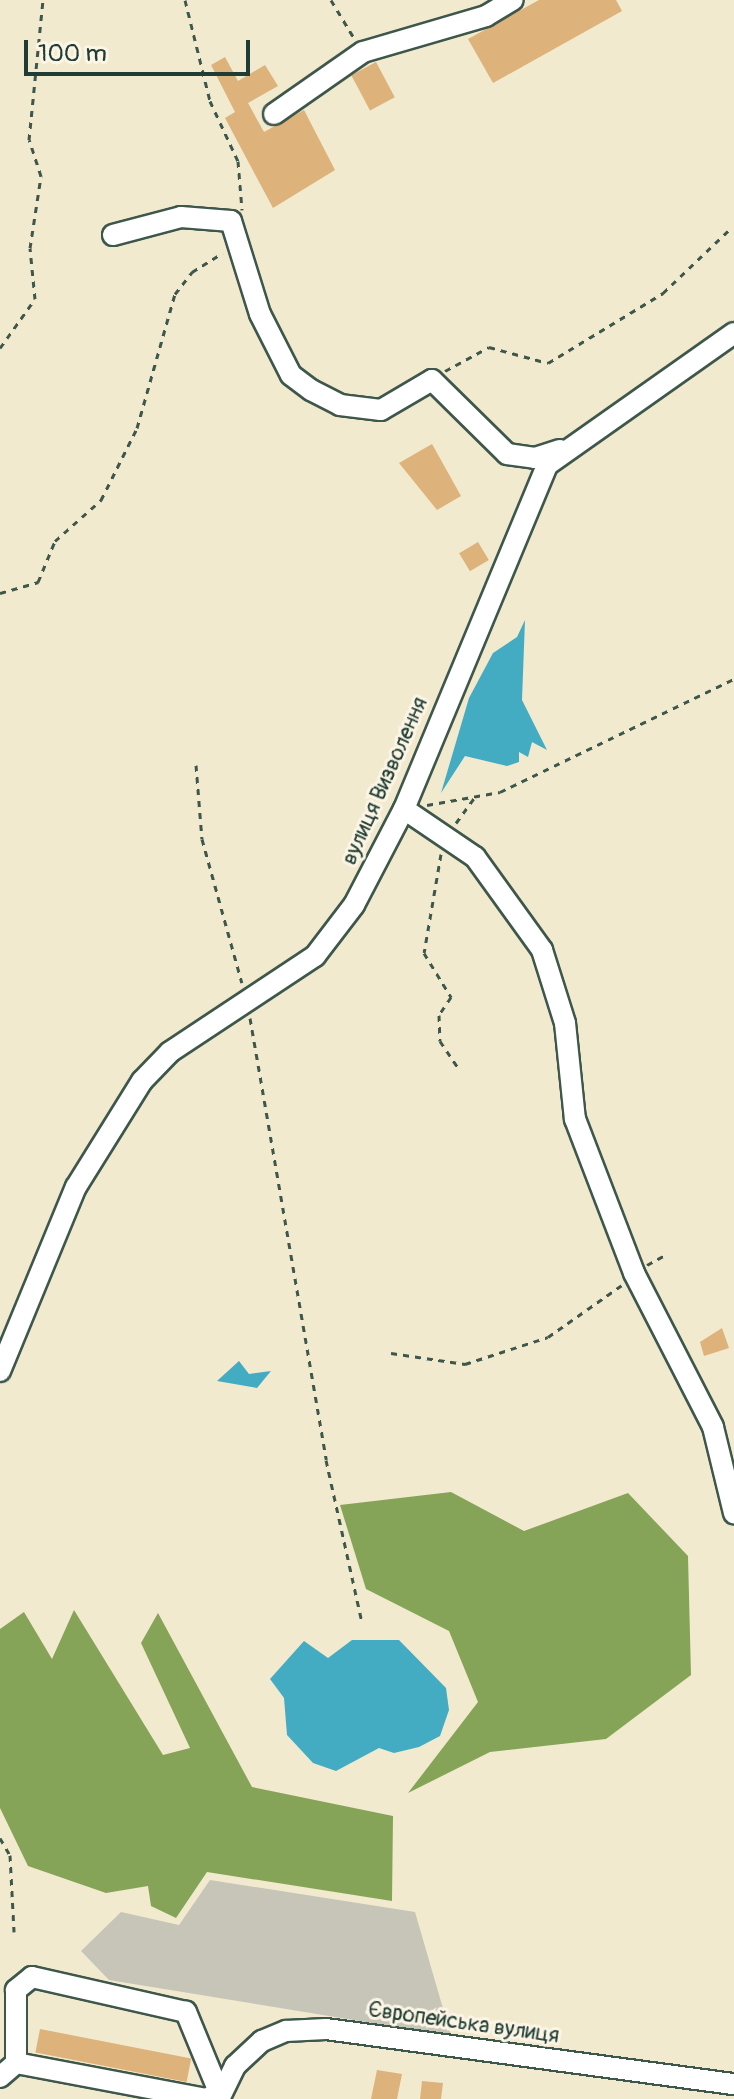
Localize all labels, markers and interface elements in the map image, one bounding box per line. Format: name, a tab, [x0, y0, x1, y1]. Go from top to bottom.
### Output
scale bar	[28, 24, 254, 74]
text: 100 m	[38, 39, 107, 68]
street label: вулиця Визволення	[336, 693, 434, 869]
street label: Європейська вулиця	[367, 1997, 561, 2049]

